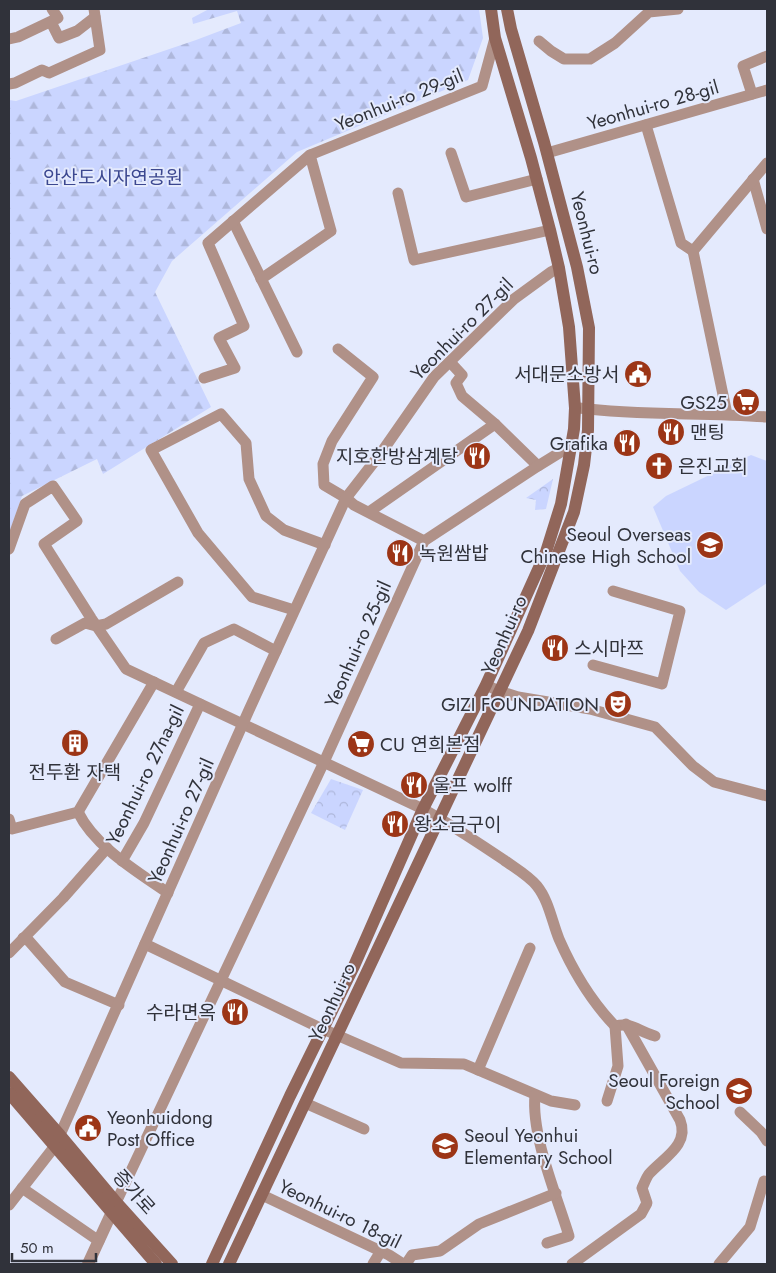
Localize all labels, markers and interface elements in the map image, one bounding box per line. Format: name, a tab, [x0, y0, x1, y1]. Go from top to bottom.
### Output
street label: Yeonhui-ro 29-gil	[331, 62, 467, 138]
street label: Yeonhui-ro 28-gil	[584, 73, 722, 137]
park label: 안산도시자연공원	[43, 164, 183, 191]
street label: Yeonhui-ro	[564, 189, 610, 277]
street label: Yeonhui-ro 27-gil	[405, 272, 519, 386]
public building icon: 서대문소방서	[623, 359, 653, 389]
place label: 서대문소방서	[514, 361, 619, 388]
supermarket icon: GS25	[731, 387, 761, 417]
place label: GS25	[680, 389, 727, 416]
restaurant icon: 맨팅	[656, 417, 686, 447]
place label: 맨팅	[690, 419, 725, 446]
restaurant icon: Grafika	[612, 428, 642, 458]
place label: Grafika	[550, 430, 608, 457]
restaurant icon: 지호한방삼계탕	[462, 441, 492, 471]
place label: 지호한방삼계탕	[336, 443, 459, 470]
church icon: 은진교회	[644, 451, 674, 481]
place label: 은진교회	[678, 453, 748, 480]
place label: Seoul Overseas Chinese High School	[521, 521, 691, 570]
school or university icon: Seoul Overseas Chinese High School	[695, 530, 725, 560]
restaurant icon: 녹원쌈밥	[385, 538, 415, 568]
place label: 녹원쌈밥	[419, 540, 489, 567]
street label: Yeonhui-ro 25-gil	[318, 577, 398, 711]
street label: Yeonhui-ro	[475, 591, 533, 679]
restaurant icon: 스시마쯔	[540, 633, 570, 663]
place label: 스시마쯔	[574, 635, 644, 662]
theatre icon: GIZI FOUNDATION	[603, 689, 633, 719]
place label: GIZI FOUNDATION	[441, 691, 599, 718]
street label: Yeonhui-ro 27na-gil	[99, 700, 191, 850]
building icon: 전두환 자택	[60, 728, 90, 758]
supermarket icon: CU 연희본점	[346, 729, 376, 759]
place label: CU 연희본점	[380, 731, 481, 758]
street label: Yeonhui-ro 27-gil	[141, 754, 221, 888]
place label: 전두환 자택	[28, 759, 122, 786]
restaurant icon: 울프 wolff	[399, 770, 429, 800]
place label: 울프 wolff	[433, 772, 512, 799]
restaurant icon: 왕소금구이	[380, 809, 410, 839]
place label: 왕소금구이	[414, 811, 501, 838]
street label: Yeonhui-ro	[302, 958, 362, 1046]
restaurant icon: 수라면옥	[220, 997, 250, 1027]
place label: 수라면옥	[146, 999, 216, 1026]
place label: Seoul Foreign School	[608, 1067, 720, 1116]
school or university icon: Seoul Foreign School	[724, 1076, 754, 1106]
place label: Yeonhuidong Post Office	[107, 1104, 213, 1153]
public building icon: Yeonhuidong Post Office	[73, 1113, 103, 1143]
place label: Seoul Yeonhui Elementary School	[464, 1122, 613, 1171]
school or university icon: Seoul Yeonhui Elementary School	[430, 1131, 460, 1161]
street label: 증가로	[106, 1163, 162, 1221]
street label: Yeonhui-ro 18-gil	[274, 1173, 406, 1255]
scale bar	[12, 1230, 96, 1262]
text: 50 m	[20, 1237, 54, 1259]

